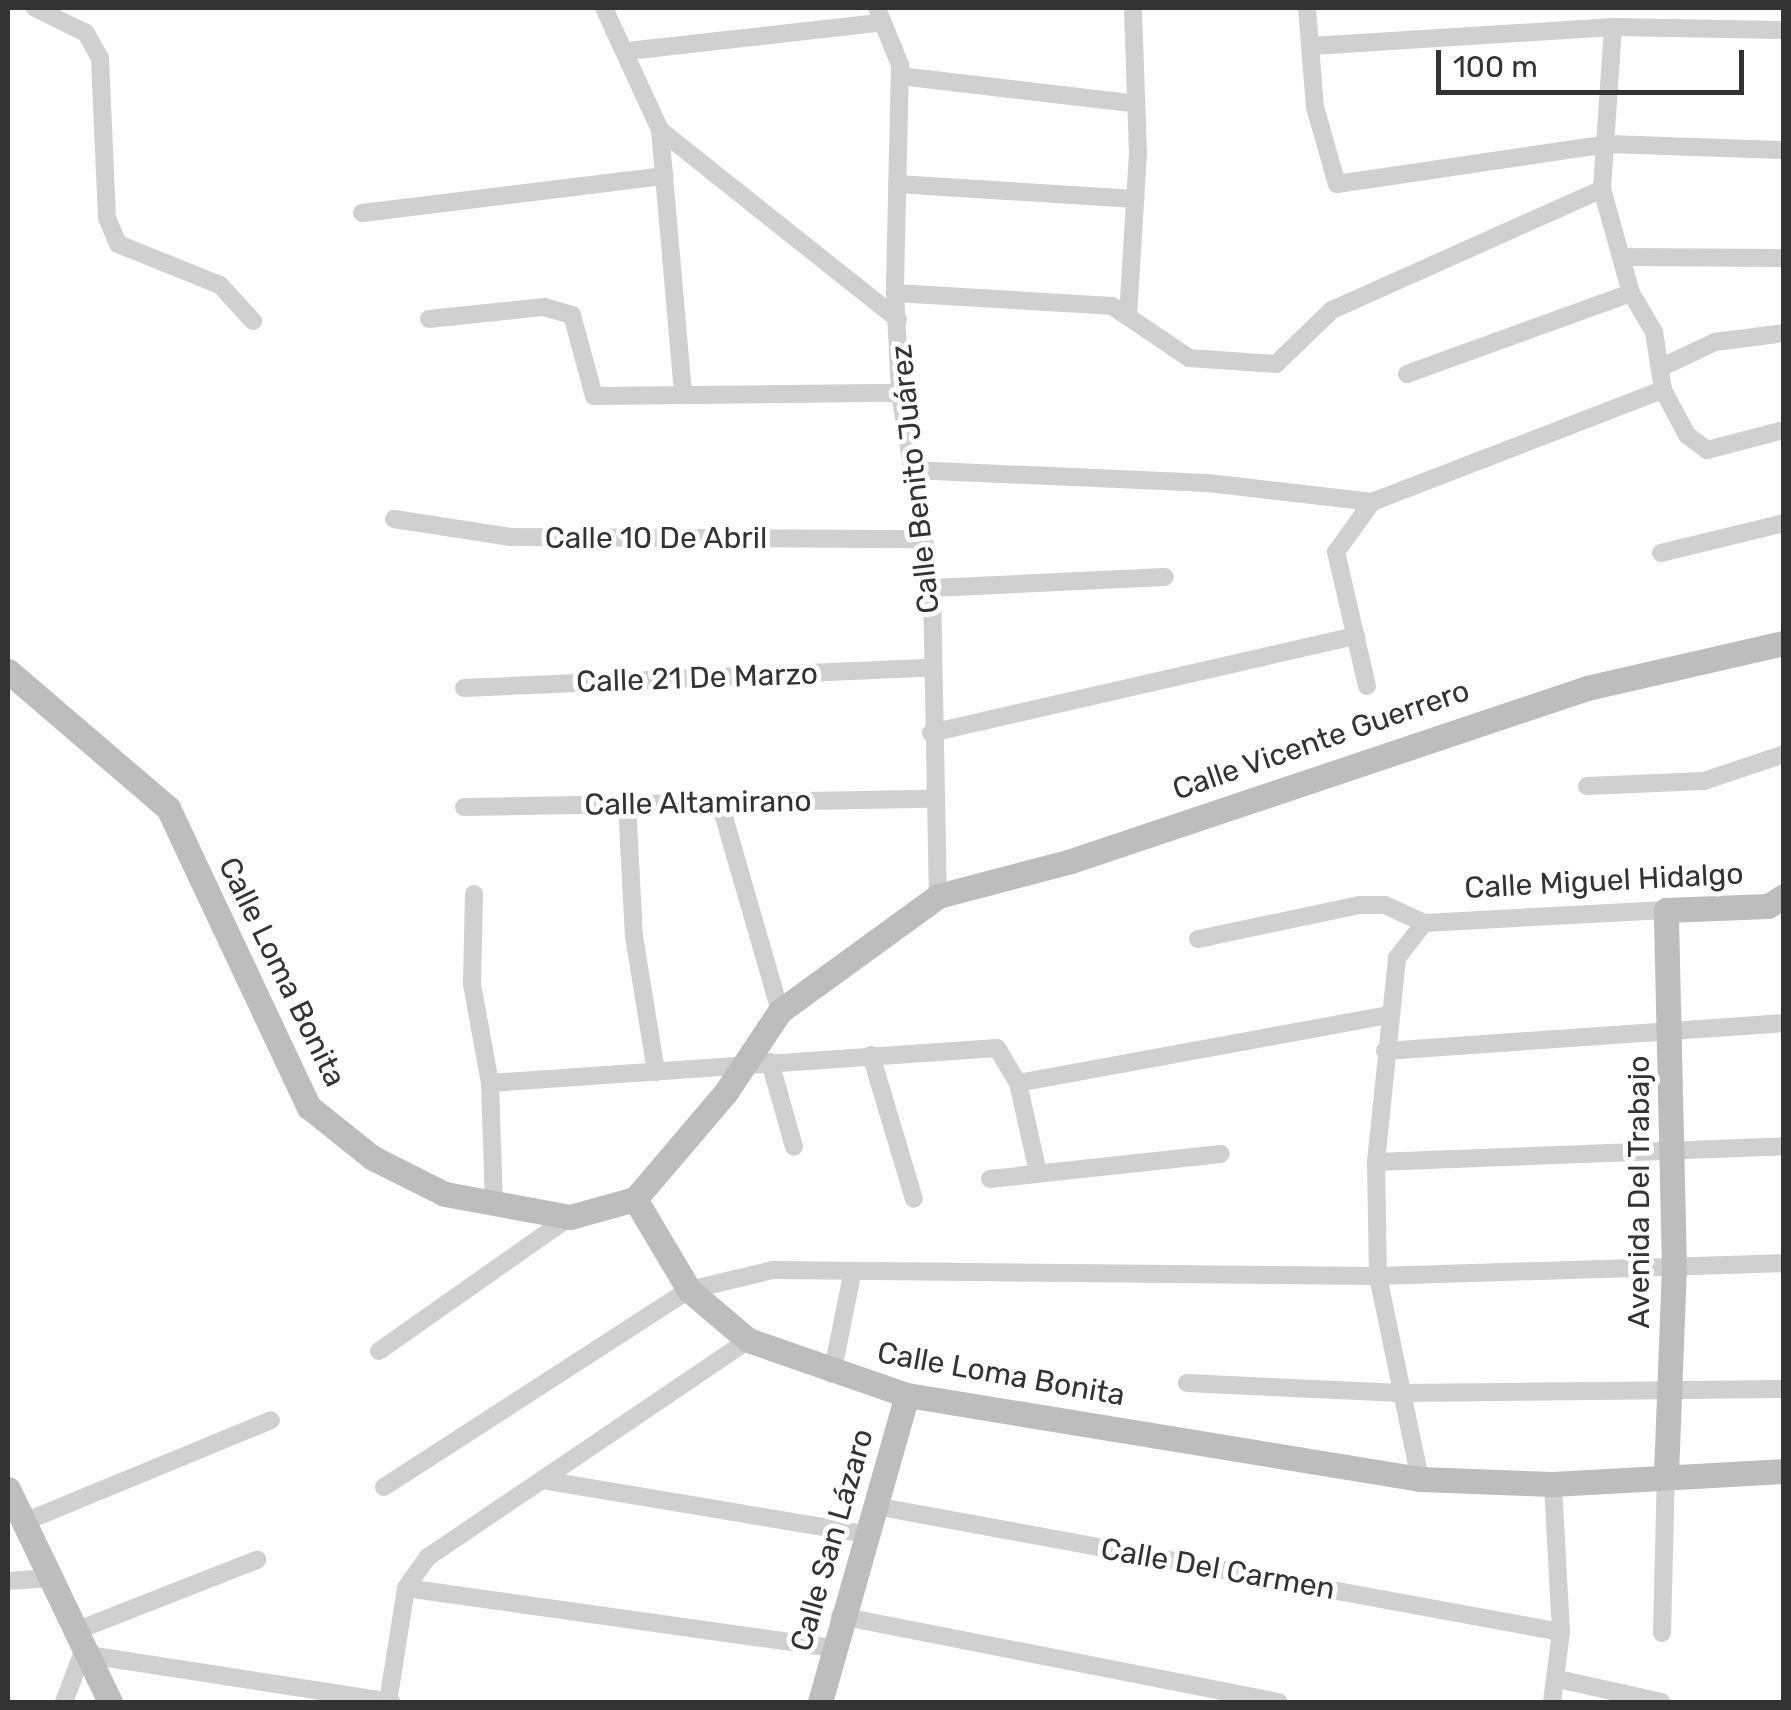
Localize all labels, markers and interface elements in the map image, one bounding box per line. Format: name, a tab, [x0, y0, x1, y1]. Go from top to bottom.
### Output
scale bar	[1441, 30, 1748, 92]
text: 100 m	[1453, 49, 1538, 85]
street label: Calle Benito Juárez	[883, 343, 947, 615]
street label: Calle 10 De Abril	[544, 520, 768, 556]
street label: Calle 21 De Marzo	[575, 656, 819, 700]
street label: Calle Vicente Guerrero	[1168, 672, 1474, 808]
street label: Calle Altamirano	[584, 783, 812, 823]
street label: Calle Loma Bonita	[211, 851, 353, 1093]
street label: Calle Miguel Hidalgo	[1464, 856, 1744, 906]
street label: Avenida Del Trabajo	[1621, 1055, 1657, 1329]
street label: Calle Loma Bonita	[874, 1335, 1128, 1413]
street label: Calle San Lázaro	[783, 1425, 881, 1655]
street label: Calle Del Carmen	[1098, 1531, 1338, 1607]

